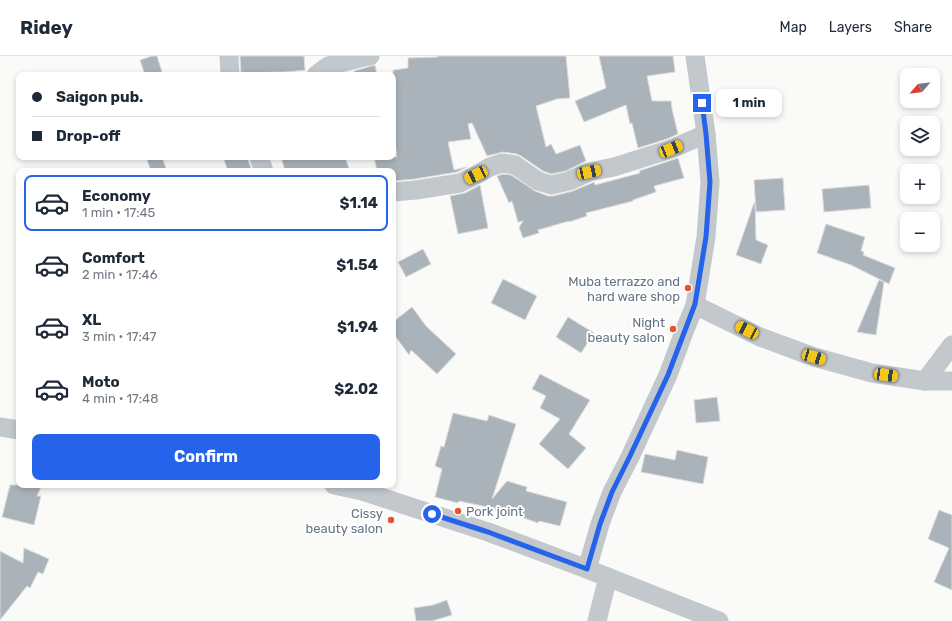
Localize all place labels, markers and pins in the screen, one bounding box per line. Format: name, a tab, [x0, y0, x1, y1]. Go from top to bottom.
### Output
place label: Muba terrazzo and hard ware shop	[568, 274, 680, 304]
marker: Muba terrazzo and hard ware shop	[683, 283, 693, 293]
place label: Night beauty salon	[588, 315, 665, 345]
marker: Night beauty salon	[668, 324, 678, 334]
place label: Pork joint	[466, 504, 523, 519]
place label: Cissy beauty salon	[306, 506, 383, 536]
marker: Pork joint	[453, 506, 463, 516]
marker: Cissy beauty salon	[386, 515, 396, 525]

